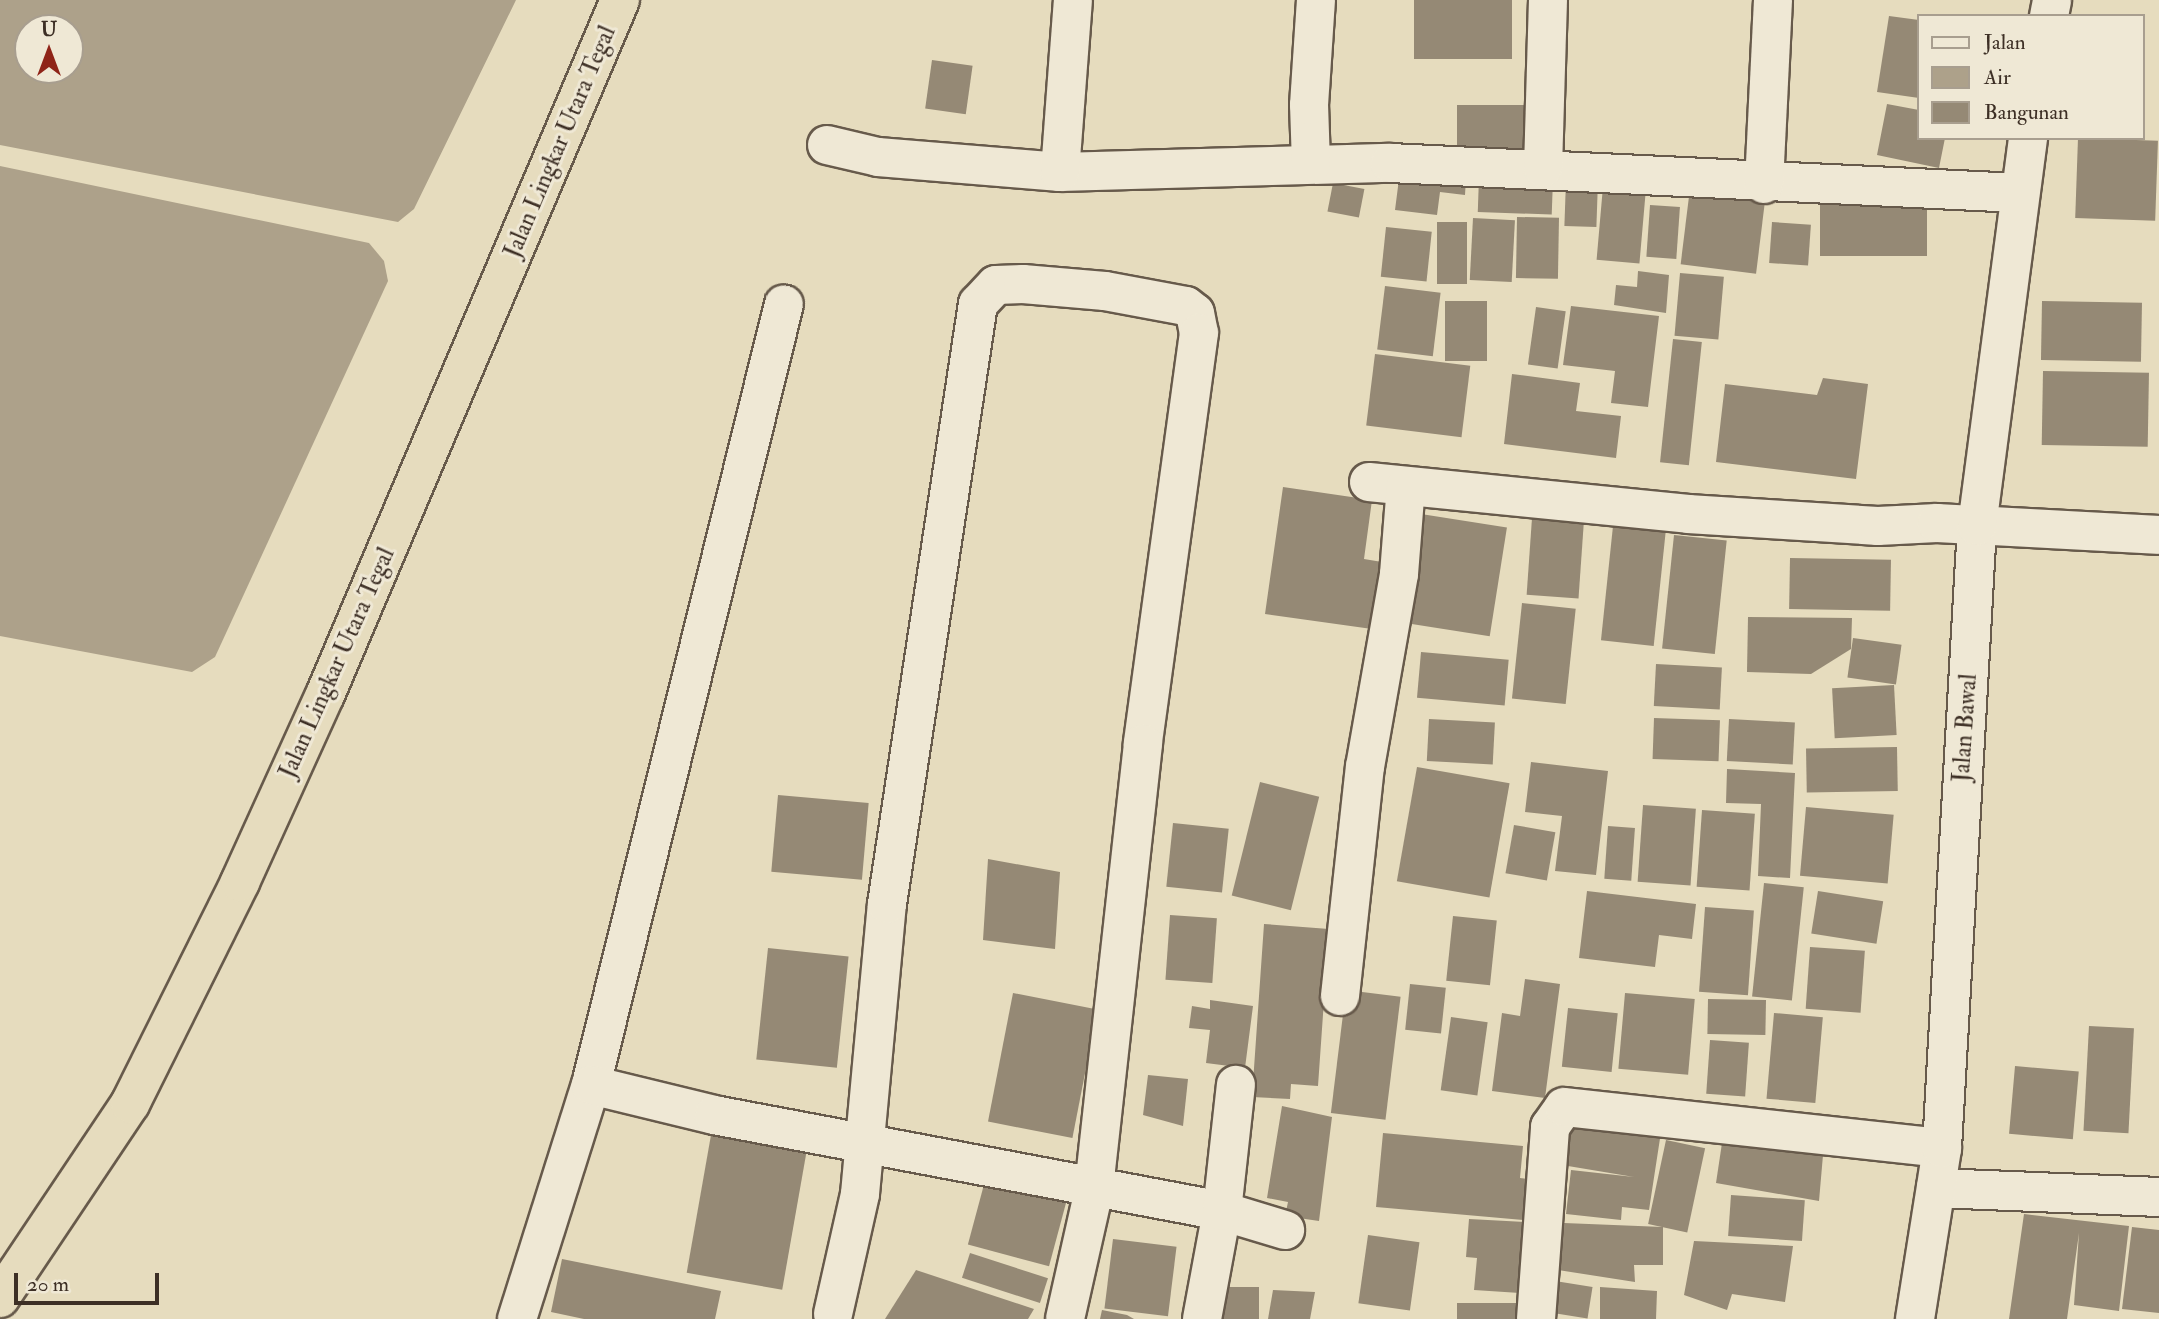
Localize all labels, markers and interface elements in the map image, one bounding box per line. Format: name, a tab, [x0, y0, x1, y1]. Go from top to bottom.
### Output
north arrow	[14, 14, 84, 84]
legend	[1918, 14, 2145, 140]
text: U	[41, 18, 57, 42]
street label: Jalan Lingkar Utara Tegal	[498, 22, 622, 262]
text: Jalan	[1984, 29, 2026, 56]
text: Air	[1984, 64, 2011, 91]
text: Bangunan	[1984, 99, 2069, 126]
street label: Jalan Lingkar Utara Tegal	[273, 543, 401, 783]
street label: Jalan Bawal	[1947, 673, 1983, 783]
scale bar	[18, 1260, 163, 1304]
text: 20 m	[27, 1271, 69, 1298]

